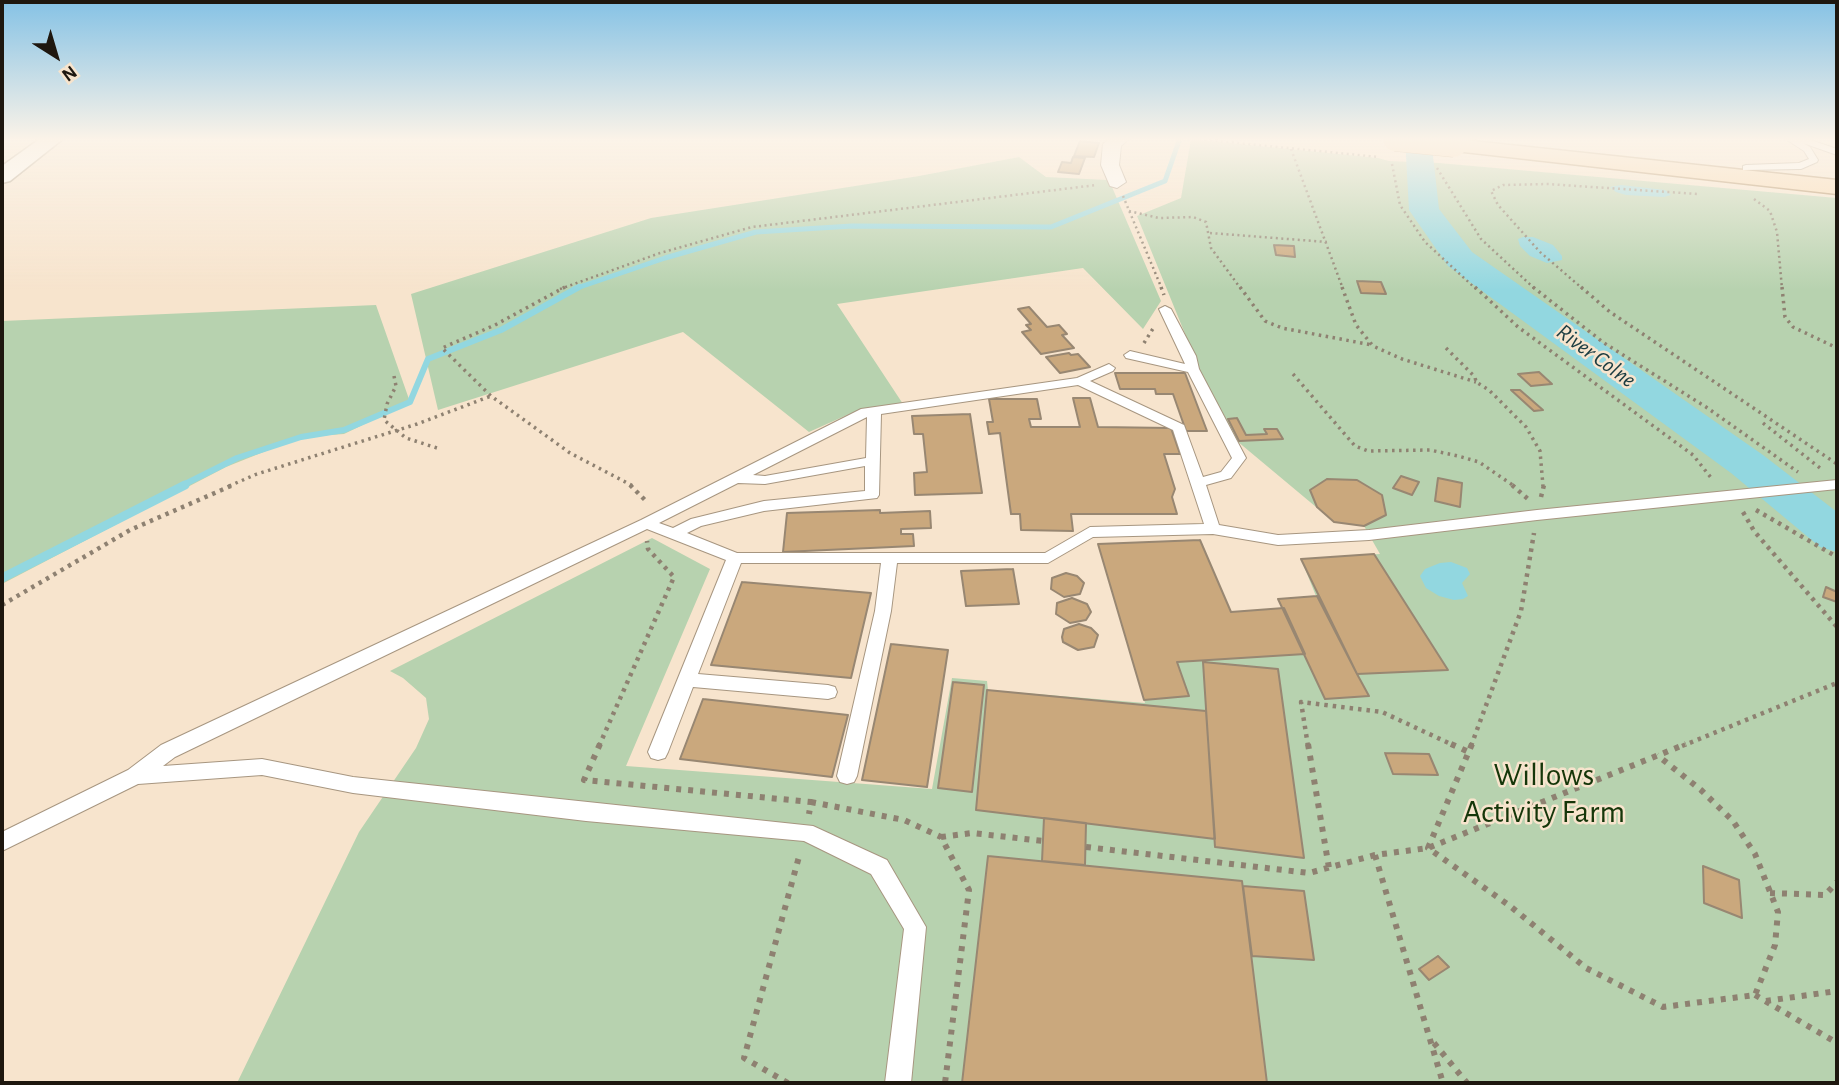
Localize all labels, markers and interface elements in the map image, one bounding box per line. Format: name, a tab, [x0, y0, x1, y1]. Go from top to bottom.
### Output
north arrow	[21, 21, 91, 91]
text: N	[58, 62, 80, 85]
water label: River Colne	[1551, 318, 1641, 394]
park label: Willows Activity Farm	[1463, 756, 1625, 831]

